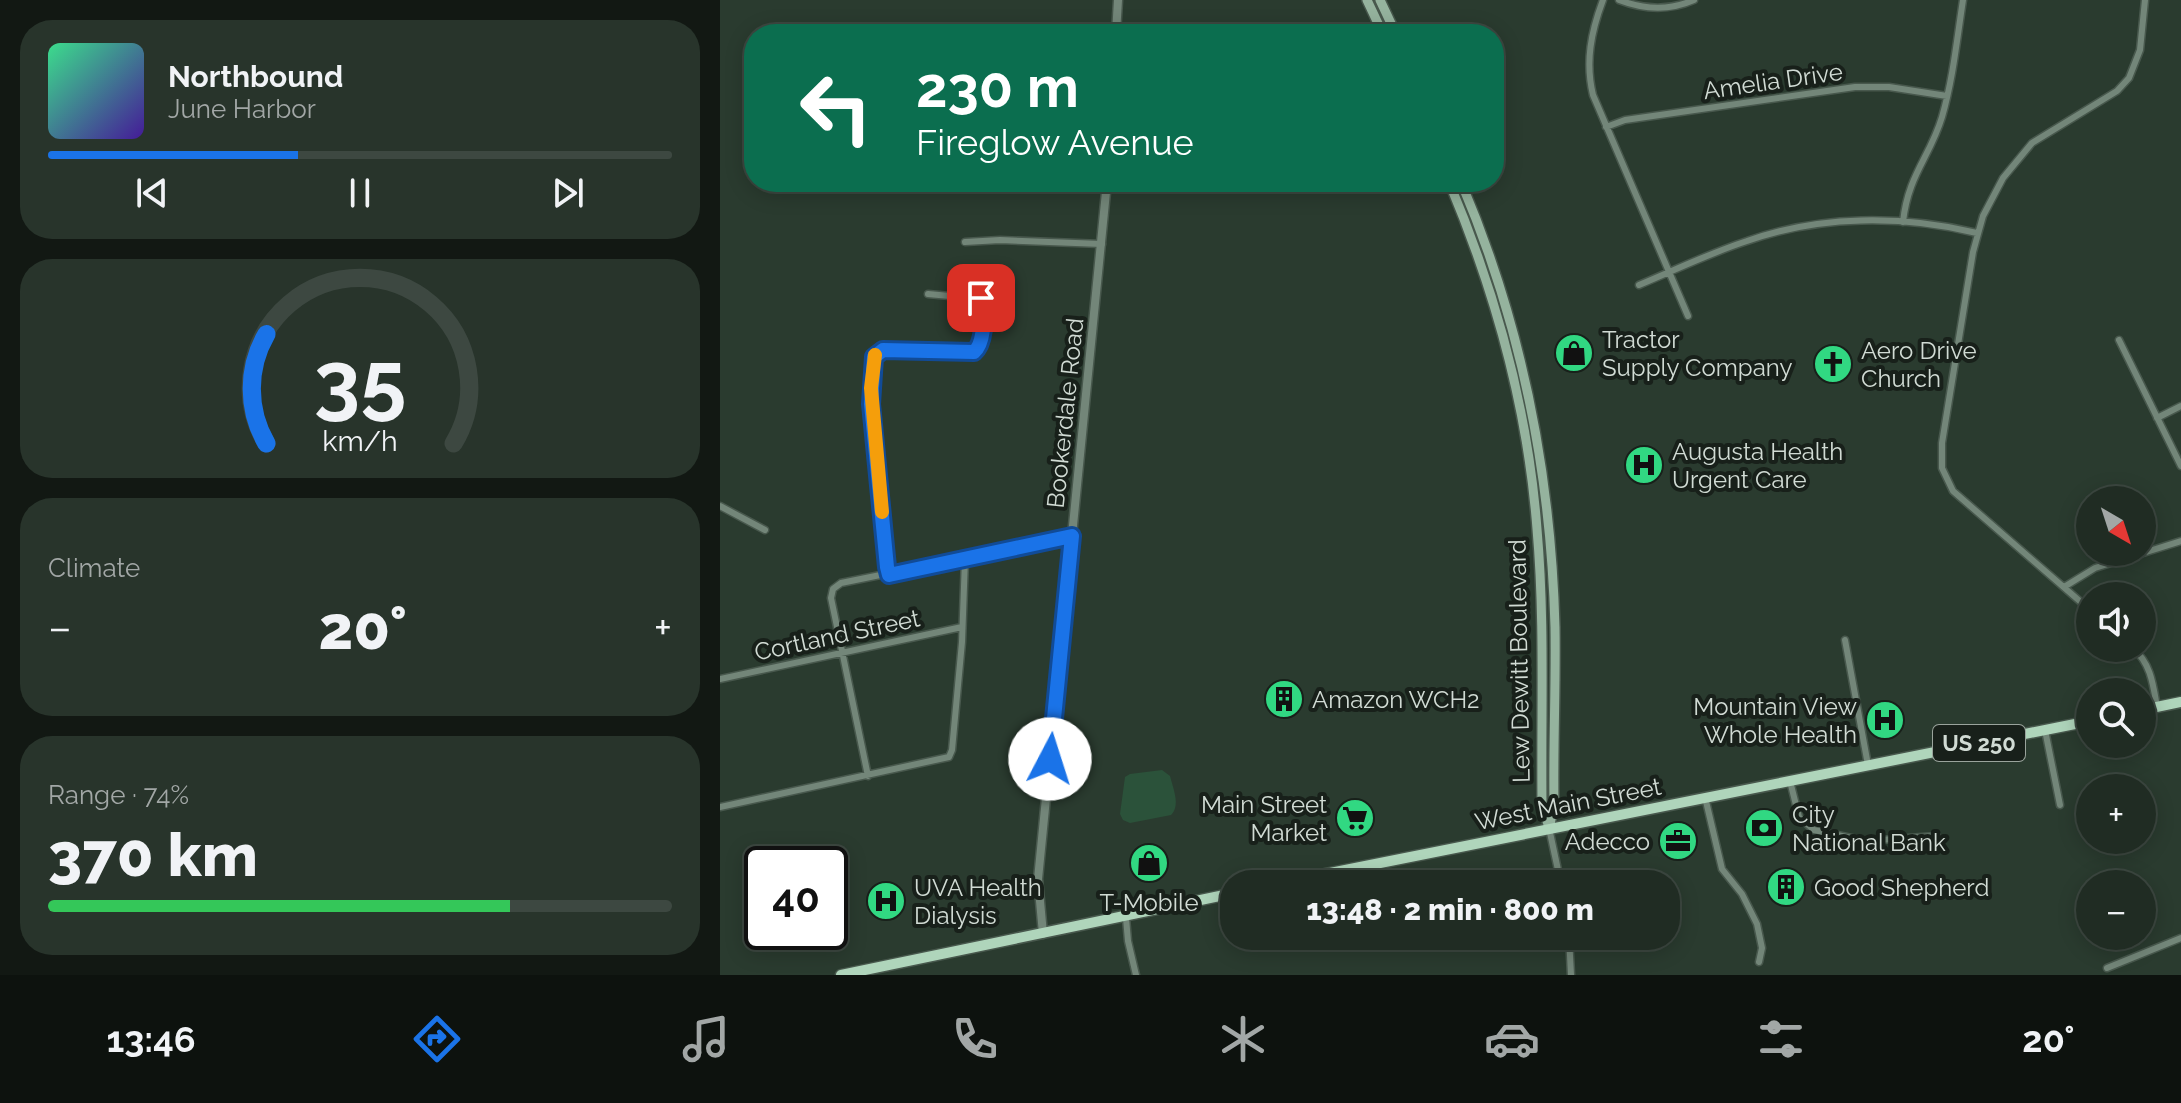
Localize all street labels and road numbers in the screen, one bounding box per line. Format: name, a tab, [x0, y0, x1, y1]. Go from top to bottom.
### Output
street label: Amelia Drive	[1701, 57, 1845, 105]
street label: Bookerdale Road	[1041, 316, 1089, 510]
street label: Lew Dewitt Boulevard	[1502, 539, 1536, 783]
street label: Cortland Street	[752, 603, 922, 667]
road number: US 250	[1933, 725, 2025, 761]
street label: West Main Street	[1472, 772, 1664, 836]

